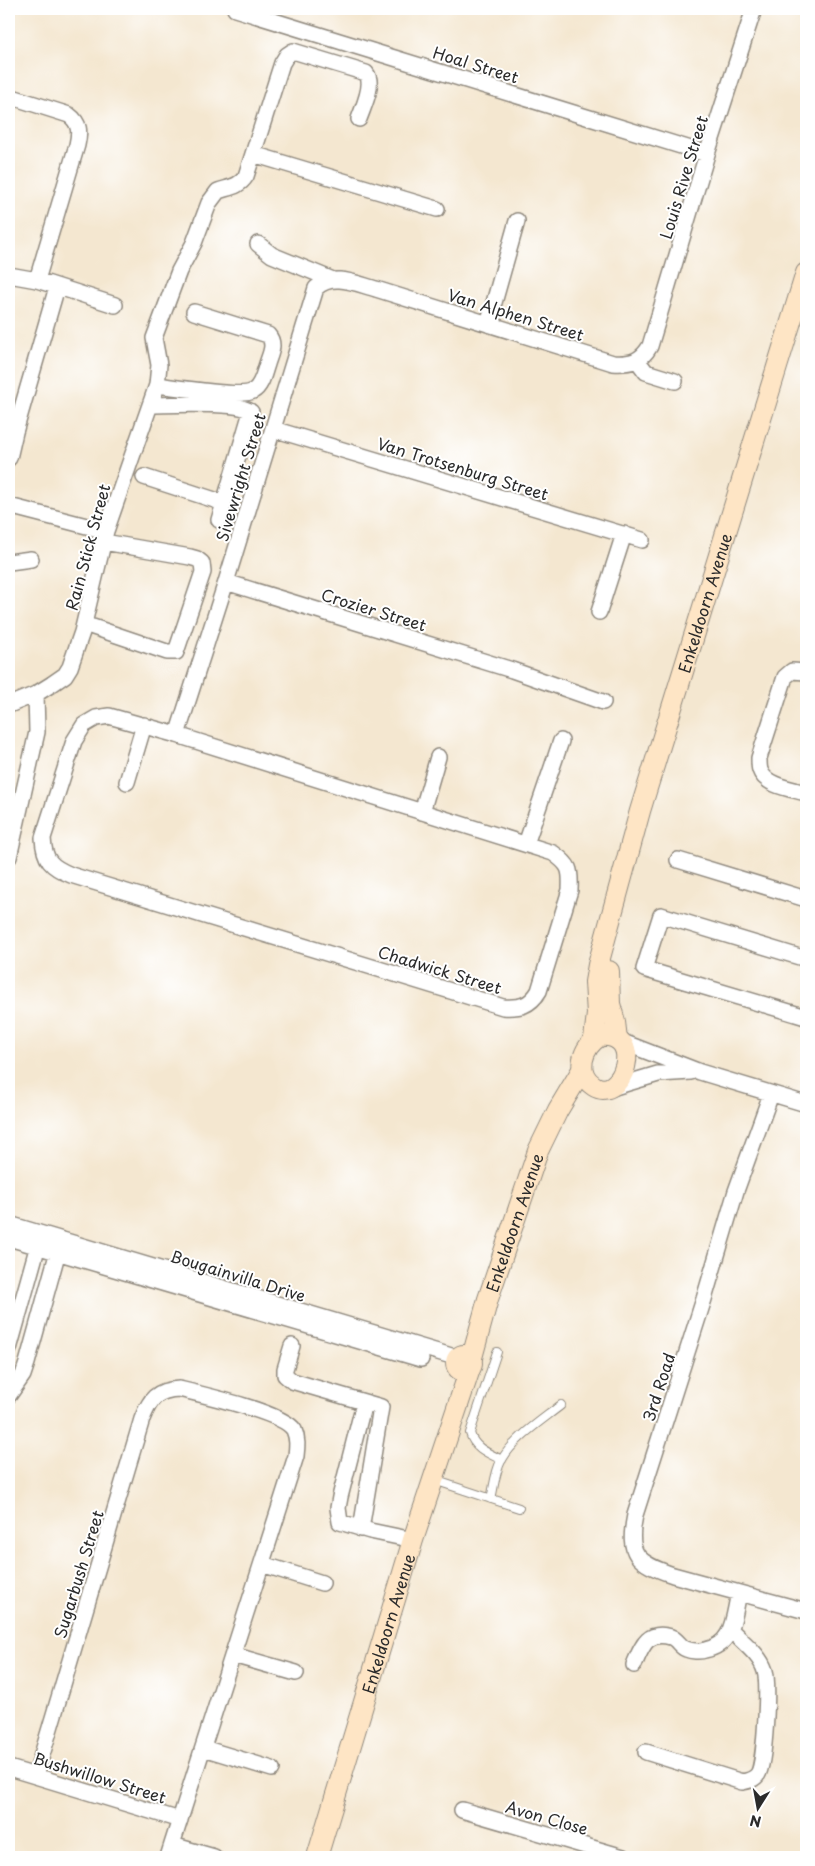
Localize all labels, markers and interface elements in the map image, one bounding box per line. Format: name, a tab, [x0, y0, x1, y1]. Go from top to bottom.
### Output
street label: Hoal Street	[430, 40, 522, 89]
street label: Louis Rive Street	[653, 112, 713, 242]
street label: Van Alphen Street	[445, 282, 587, 346]
street label: Sivewright Street	[209, 409, 271, 544]
street label: Van Trotsenburg Street	[374, 431, 552, 506]
street label: Rain Stick Street	[59, 481, 116, 613]
street label: Enkeldoorn Avenue	[671, 530, 737, 676]
street label: Crozier Street	[318, 582, 430, 637]
street label: Chadwick Street	[375, 939, 505, 999]
street label: Enkeldoorn Avenue	[479, 1150, 549, 1295]
street label: Bougainvilla Drive	[167, 1243, 309, 1307]
street label: 3rd Road	[636, 1350, 680, 1424]
street label: Sugarbush Street	[47, 1507, 109, 1641]
street label: Enkeldoorn Avenue	[355, 1550, 420, 1696]
street label: Bushwillow Street	[31, 1745, 170, 1809]
north arrow	[732, 1784, 782, 1834]
street label: Avon Close	[503, 1794, 591, 1840]
text: N	[748, 1810, 763, 1833]

